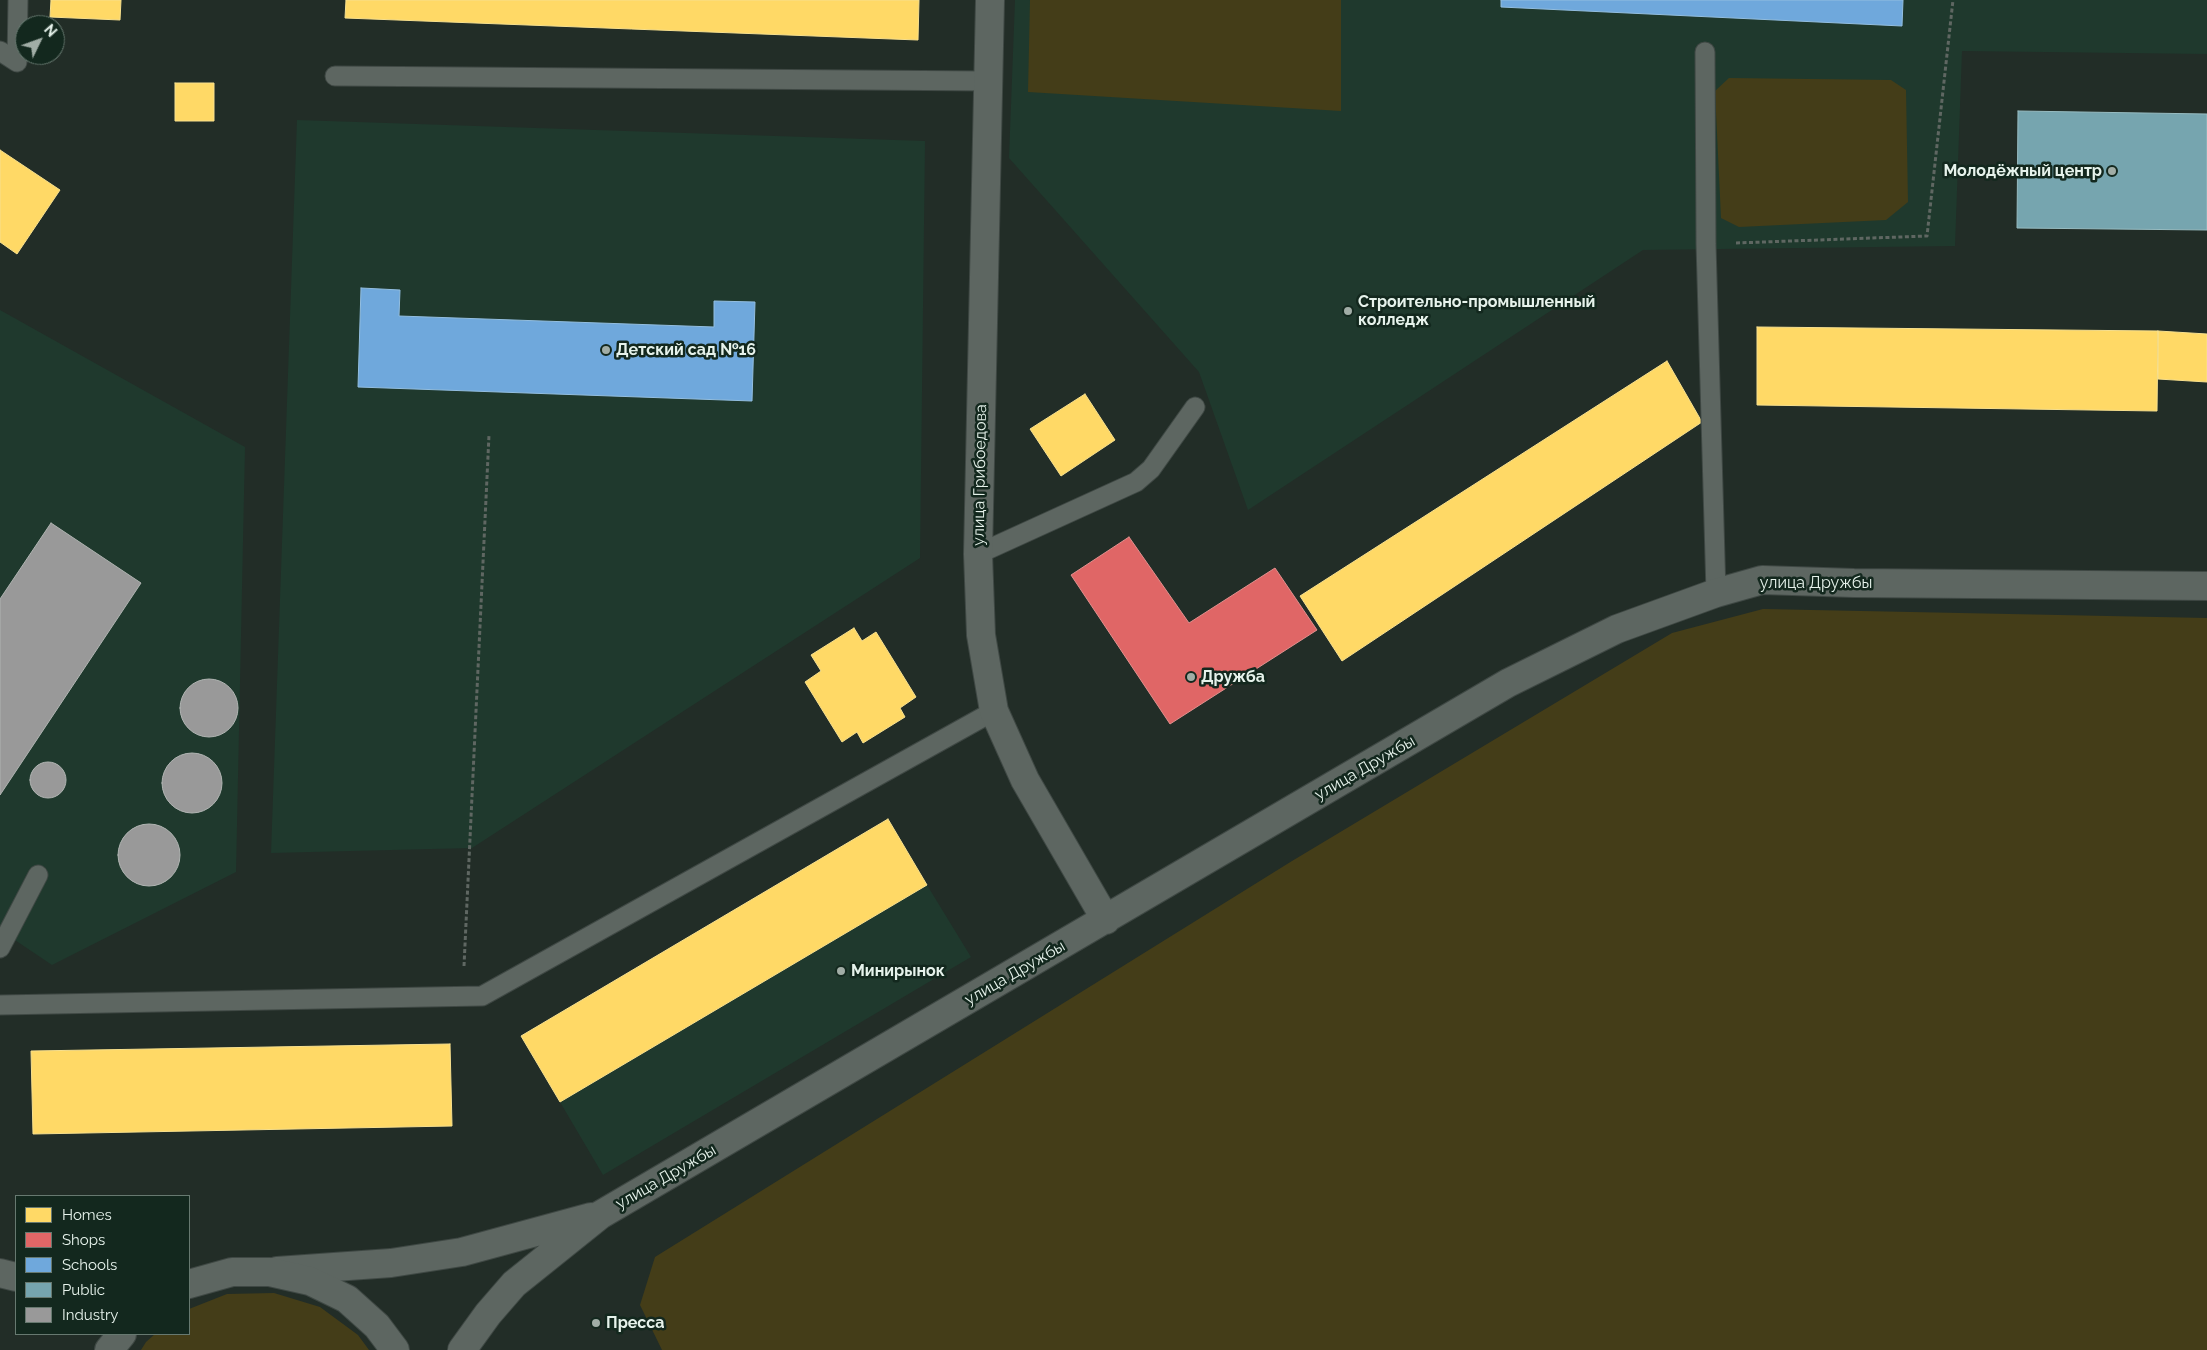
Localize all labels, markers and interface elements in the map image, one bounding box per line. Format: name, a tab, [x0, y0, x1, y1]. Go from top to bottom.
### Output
north arrow	[15, 15, 65, 65]
text: N	[41, 21, 60, 40]
place label: Молодёжный центр	[1943, 161, 2102, 181]
marker: Молодёжный центр	[2106, 165, 2118, 177]
place label: Строительно-промышленный колледж	[1358, 292, 1595, 330]
marker: Строительно-промышленный колледж	[1342, 305, 1354, 317]
place label: Детский сад №16	[616, 340, 756, 360]
marker: Детский сад №16	[600, 344, 612, 356]
street label: улица Грибоедова	[969, 404, 991, 546]
street label: улица Дружбы	[1760, 573, 1872, 593]
place label: Дружба	[1201, 667, 1265, 687]
marker: Дружба	[1185, 671, 1197, 683]
street label: улица Дружбы	[1311, 732, 1419, 804]
street label: улица Дружбы	[961, 937, 1069, 1009]
place label: Минирынок	[851, 961, 945, 981]
marker: Минирынок	[835, 965, 847, 977]
street label: улица Дружбы	[612, 1141, 720, 1213]
legend	[15, 1195, 190, 1335]
text: Homes	[62, 1206, 112, 1224]
text: Shops	[62, 1231, 105, 1249]
text: Schools	[62, 1256, 117, 1274]
text: Public	[62, 1281, 105, 1299]
text: Industry	[62, 1306, 118, 1324]
place label: Пресса	[606, 1313, 665, 1333]
marker: Пресса	[590, 1317, 602, 1329]

